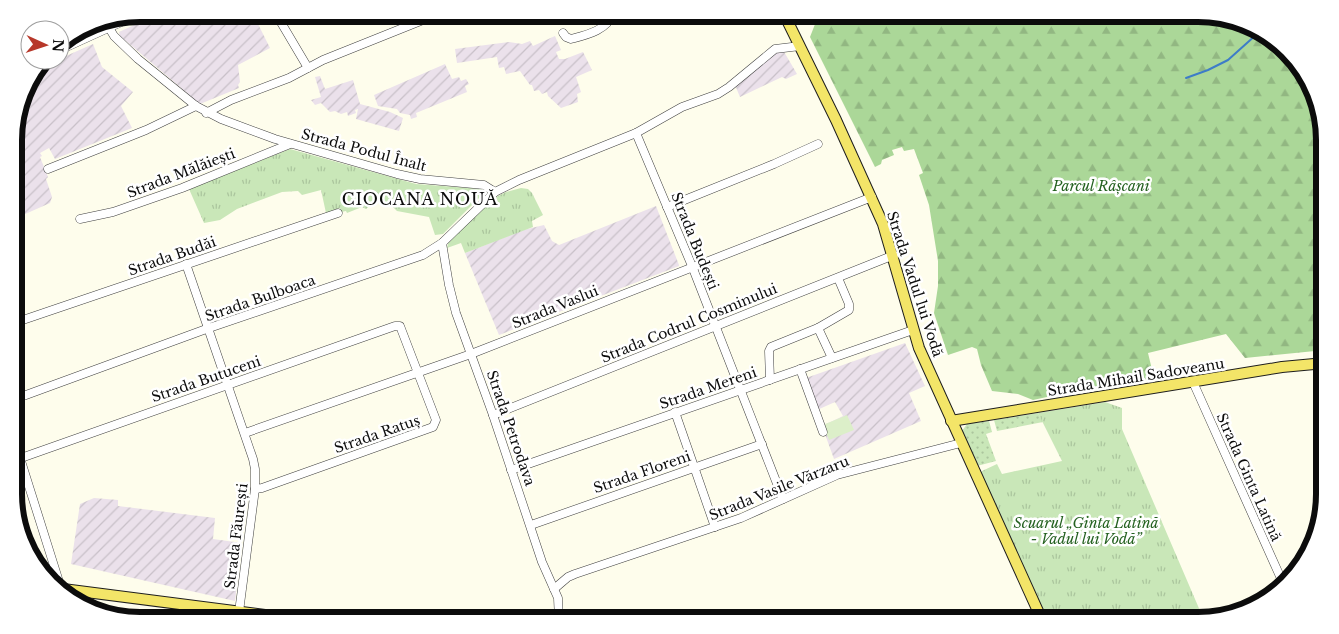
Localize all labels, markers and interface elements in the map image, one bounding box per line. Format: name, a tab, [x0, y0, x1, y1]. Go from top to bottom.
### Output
north arrow	[20, 20, 70, 70]
text: N	[49, 39, 67, 53]
street label: Strada Podul Înalt	[300, 124, 429, 176]
street label: Strada Mălăiești	[124, 144, 238, 202]
park label: Parcul Râșcani	[1051, 177, 1150, 195]
district label: CIOCANA NOUĂ	[342, 189, 498, 209]
street label: Strada Budești	[667, 190, 723, 293]
street label: Strada Vadul lui Vodă	[883, 209, 947, 359]
street label: Strada Budăi	[126, 232, 219, 279]
street label: Strada Bulboaca	[202, 271, 318, 325]
street label: Strada Codrul Cosminului	[598, 279, 780, 367]
street label: Strada Vaslui	[509, 281, 601, 333]
street label: Strada Butuceni	[149, 352, 263, 406]
street label: Strada Mihail Sadoveanu	[1046, 354, 1226, 400]
street label: Strada Mereni	[657, 363, 759, 413]
street label: Strada Petrodava	[483, 368, 539, 488]
street label: Strada Ginta Latină	[1213, 410, 1286, 544]
street label: Strada Ratuș	[332, 411, 422, 457]
street label: Strada Floreni	[591, 447, 693, 497]
street label: Strada Vasile Vărzaru	[706, 451, 852, 524]
street label: Strada Făurești	[221, 482, 251, 590]
park label: Scuarul „Ginta Latină - Vadul lui Vodă”	[1014, 514, 1158, 548]

